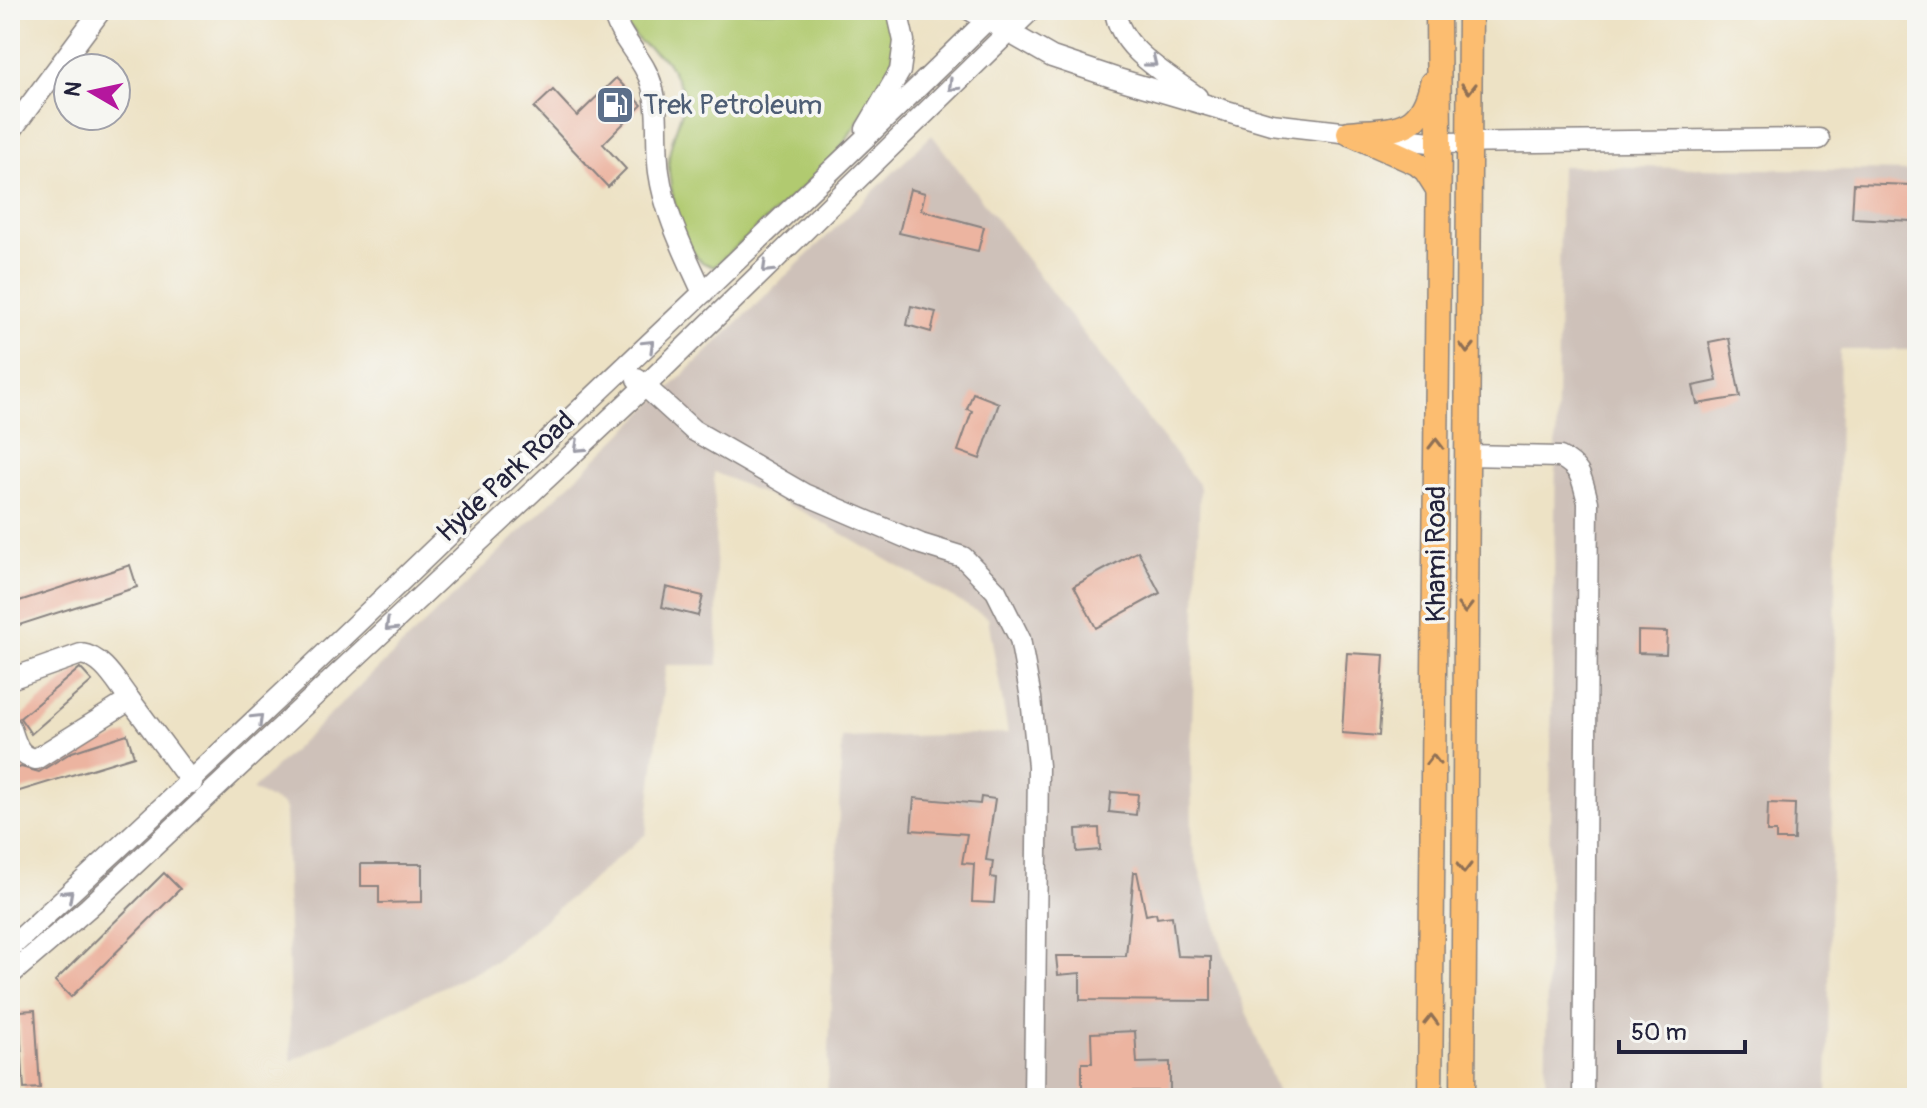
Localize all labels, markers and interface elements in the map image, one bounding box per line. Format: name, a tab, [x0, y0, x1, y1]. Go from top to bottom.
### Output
north arrow	[52, 52, 132, 132]
one-way arrow	[1143, 52, 1157, 67]
one-way arrow	[948, 77, 962, 92]
text: N	[58, 79, 88, 99]
one-way arrow	[1460, 82, 1478, 95]
fuel station icon: Trek Petroleum	[594, 84, 636, 126]
place label: Trek Petroleum	[643, 88, 822, 123]
one-way arrow	[762, 259, 776, 273]
one-way arrow	[640, 340, 654, 355]
one-way arrow	[1458, 342, 1476, 355]
street label: Hyde Park Road	[429, 404, 583, 550]
one-way arrow	[1427, 437, 1444, 450]
one-way arrow	[573, 438, 588, 452]
street label: Khami Road	[1419, 486, 1454, 622]
one-way arrow	[1456, 602, 1474, 615]
one-way arrow	[385, 617, 399, 631]
one-way arrow	[249, 714, 264, 728]
one-way arrow	[1424, 753, 1442, 766]
one-way arrow	[1455, 862, 1473, 875]
one-way arrow	[58, 891, 73, 905]
scale bar	[1619, 1004, 1745, 1054]
one-way arrow	[1422, 1013, 1440, 1026]
text: 50 m	[1631, 1018, 1687, 1047]

